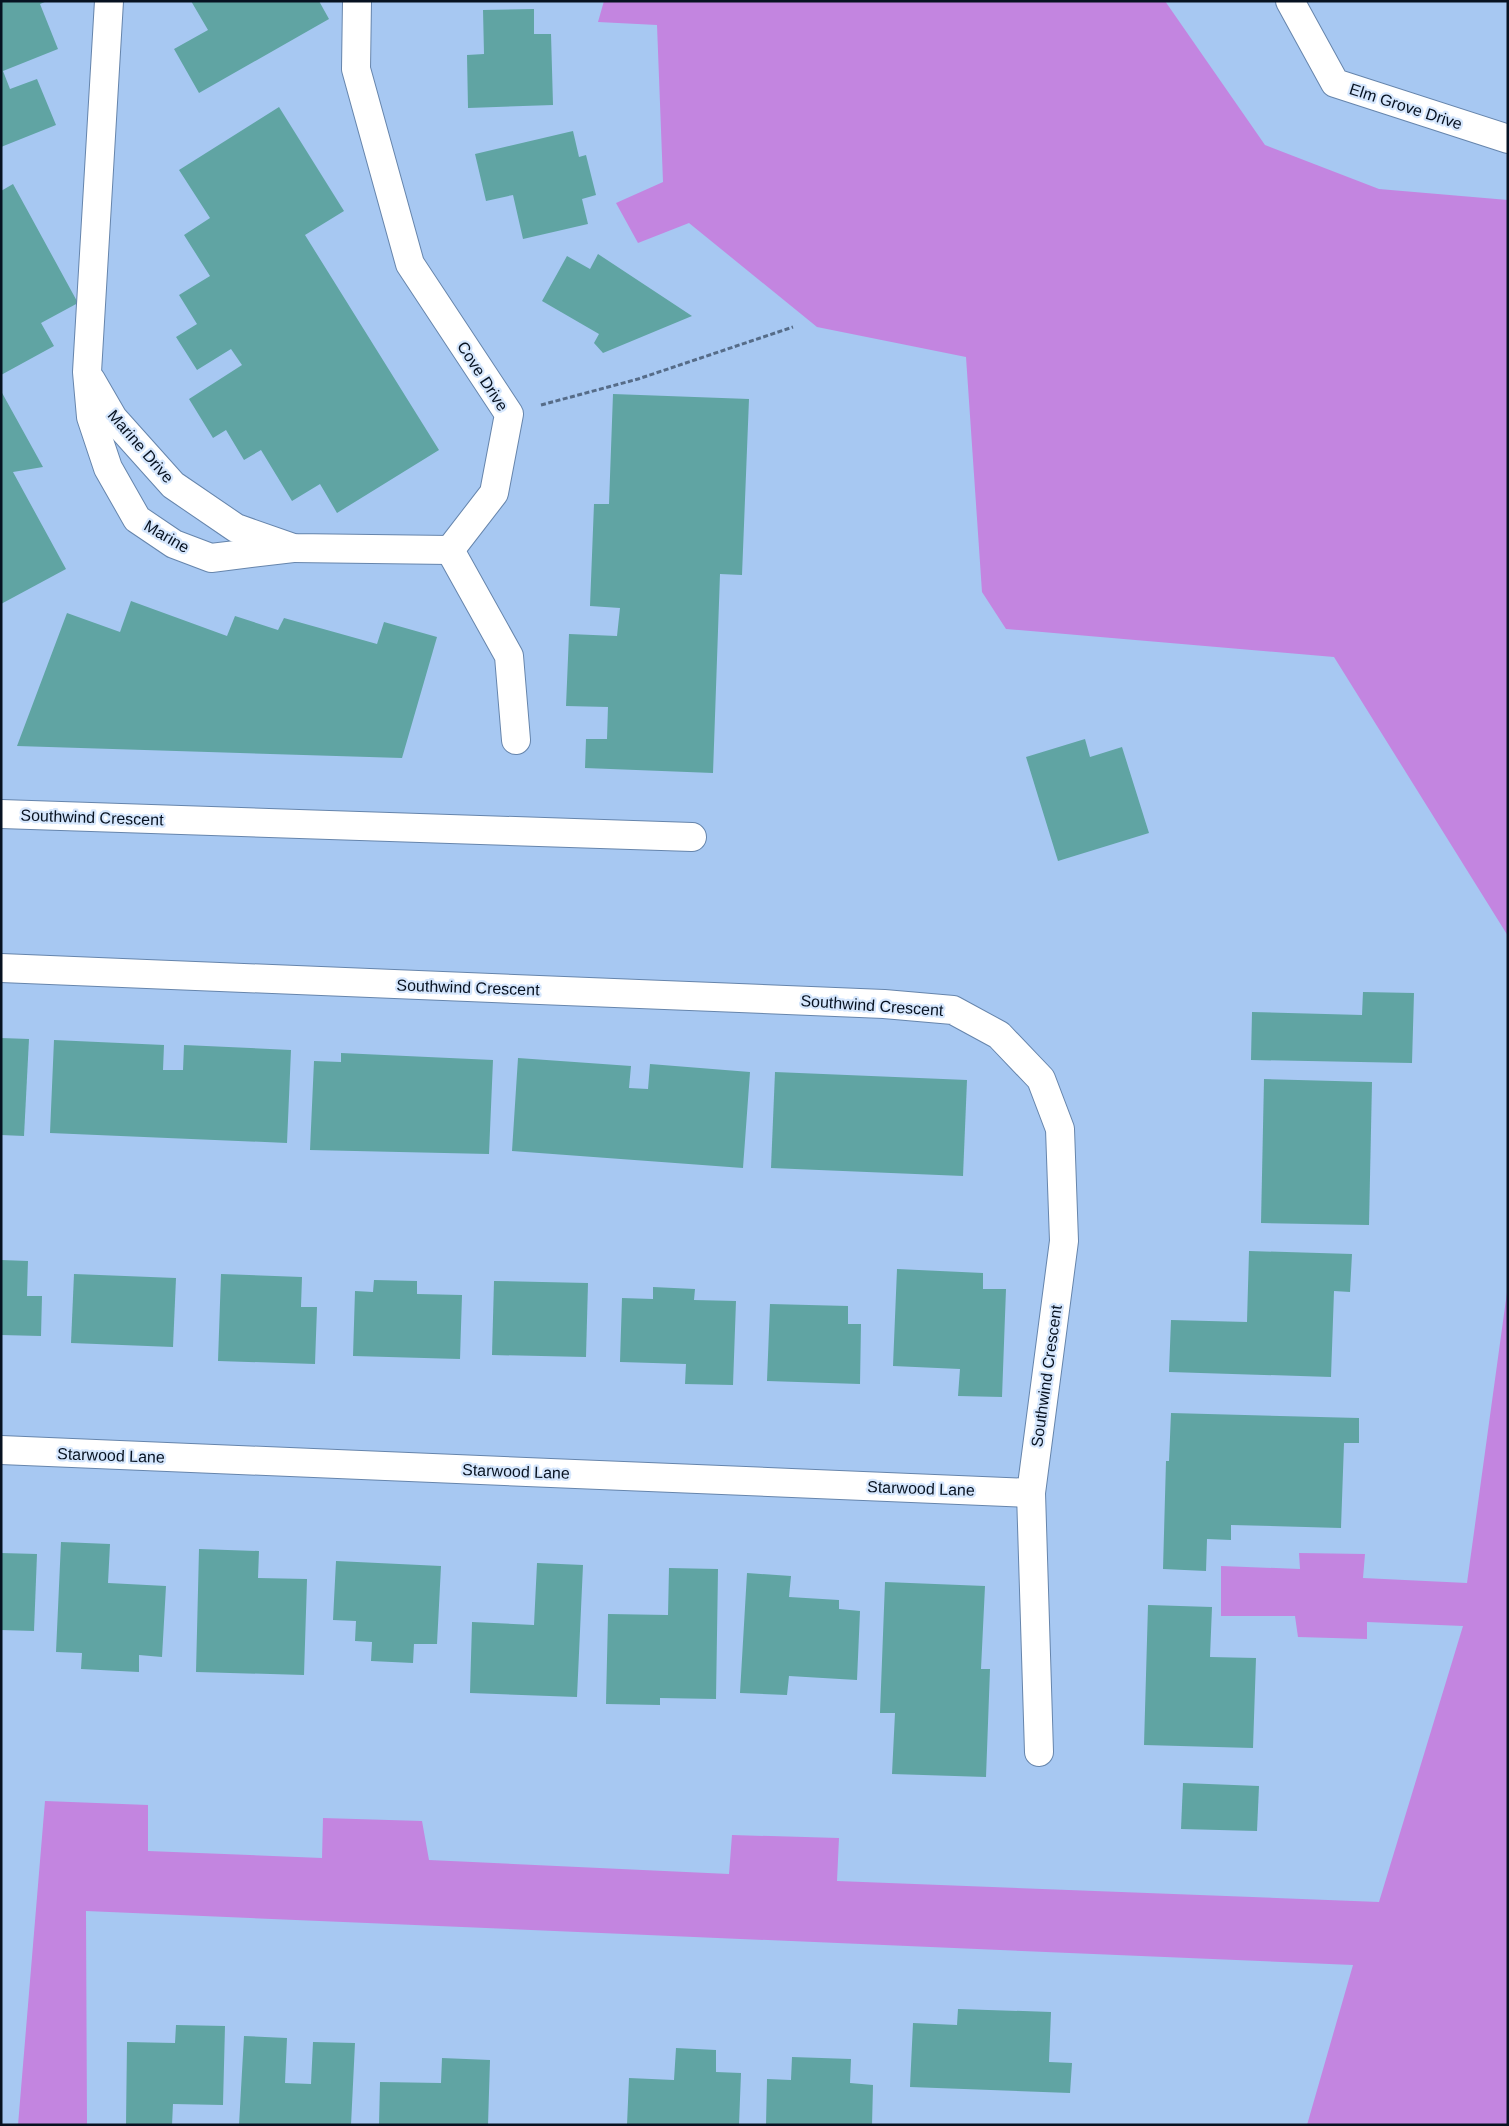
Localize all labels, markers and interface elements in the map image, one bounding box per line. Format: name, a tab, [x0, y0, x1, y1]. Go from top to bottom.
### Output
street label: Elm Grove Drive	[1347, 80, 1464, 133]
street label: Cove Drive	[454, 338, 511, 414]
street label: Marine Drive	[104, 407, 177, 486]
street label: Marine	[141, 517, 192, 556]
street label: Southwind Crescent	[20, 807, 164, 829]
street label: Southwind Crescent	[396, 977, 540, 999]
street label: Southwind Crescent	[800, 992, 945, 1019]
street label: Southwind Crescent	[1028, 1303, 1065, 1448]
street label: Starwood Lane	[57, 1445, 165, 1466]
street label: Starwood Lane	[462, 1461, 570, 1482]
street label: Starwood Lane	[867, 1478, 975, 1499]

